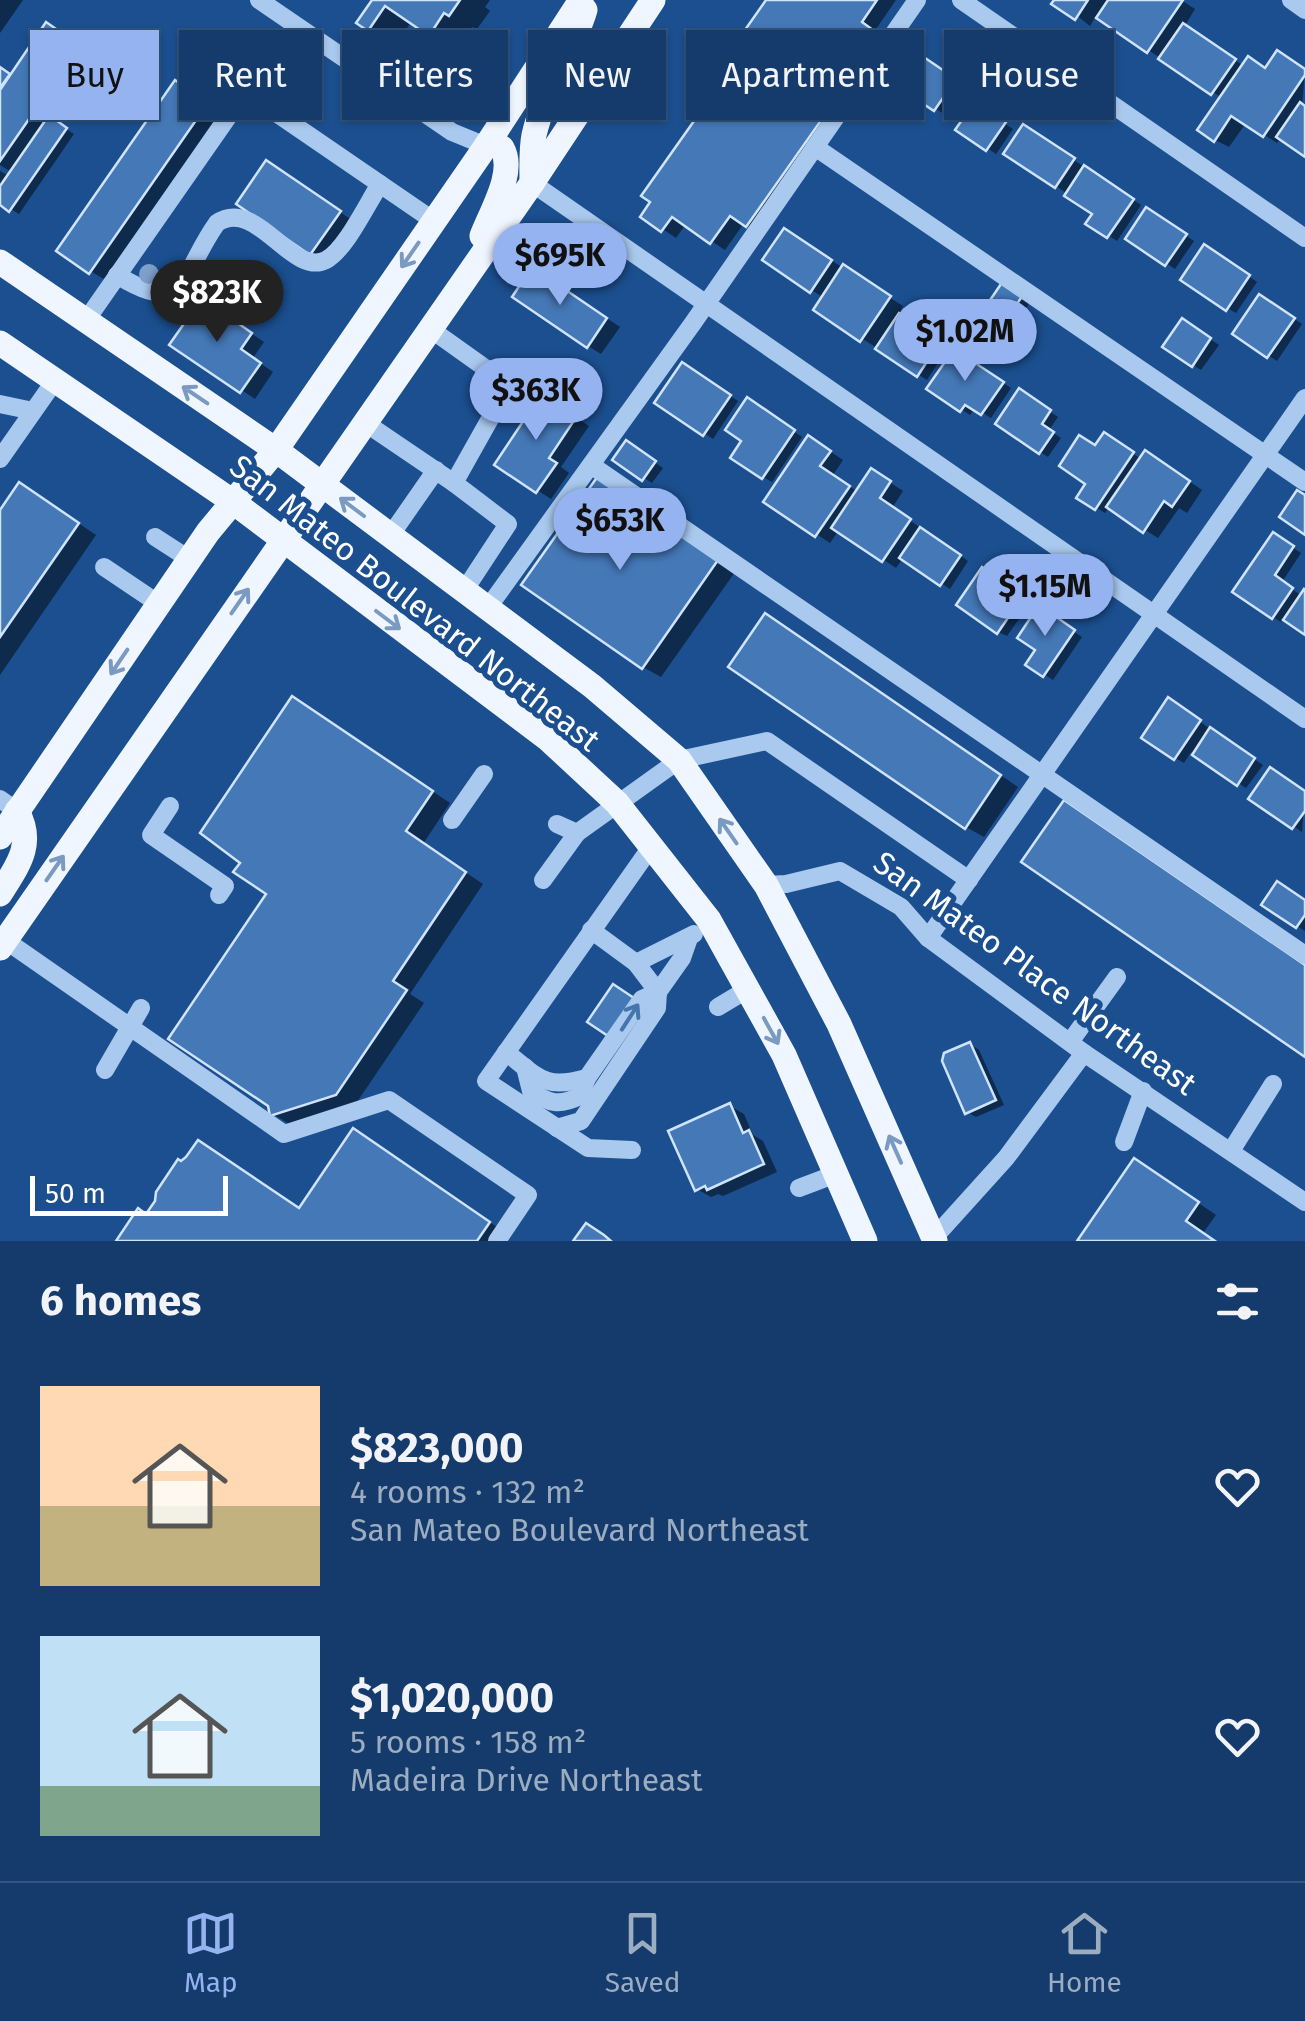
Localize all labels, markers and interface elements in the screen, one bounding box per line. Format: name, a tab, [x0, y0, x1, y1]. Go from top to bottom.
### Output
chip: Buy	[30, 30, 159, 120]
chip: Rent	[179, 30, 322, 120]
chip: Filters	[342, 30, 508, 120]
chip: New	[528, 30, 666, 120]
chip: Apartment	[686, 30, 924, 120]
chip: House	[944, 30, 1114, 120]
pin: $695K	[490, 223, 630, 308]
text: $695K	[515, 236, 605, 274]
one-way arrow	[400, 241, 421, 269]
pin: $823K	[147, 260, 287, 345]
text: $823K	[172, 273, 262, 311]
pin: $1.02M	[884, 299, 1046, 384]
text: $1.02M	[916, 312, 1014, 350]
pin: $363K	[466, 358, 606, 443]
text: $363K	[492, 371, 580, 409]
one-way arrow	[181, 385, 210, 406]
street label: San Mateo Boulevard Northeast	[222, 447, 608, 760]
pin: $653K	[550, 488, 690, 573]
one-way arrow	[339, 497, 366, 518]
text: $653K	[575, 501, 665, 539]
pin: $1.15M	[964, 554, 1126, 639]
text: $1.15M	[999, 567, 1091, 605]
one-way arrow	[229, 587, 250, 615]
one-way arrow	[374, 610, 401, 631]
one-way arrow	[109, 647, 130, 675]
one-way arrow	[718, 817, 739, 845]
street label: San Mateo Place Northeast	[866, 843, 1204, 1103]
one-way arrow	[44, 855, 65, 882]
one-way arrow	[620, 1003, 641, 1031]
one-way arrow	[762, 1016, 782, 1046]
one-way arrow	[885, 1134, 903, 1165]
scale bar	[30, 1171, 228, 1216]
text: 50 m	[45, 1177, 106, 1210]
icon: filters	[1210, 1274, 1265, 1329]
text: 6 homes	[40, 1276, 201, 1326]
text: $823,000	[350, 1423, 524, 1473]
icon: home	[120, 1426, 240, 1546]
icon: heart	[1210, 1459, 1265, 1514]
text: 4 rooms · 132 m²	[350, 1473, 585, 1511]
text: San Mateo Boulevard Northeast	[350, 1511, 809, 1549]
text: $1,020,000	[350, 1673, 554, 1723]
icon: home	[120, 1676, 240, 1796]
icon: heart	[1210, 1709, 1265, 1764]
text: 5 rooms · 158 m²	[350, 1723, 586, 1761]
text: Madeira Drive Northeast	[350, 1761, 702, 1799]
tab: Map	[183, 1906, 238, 1999]
tab: Saved	[605, 1906, 681, 1999]
tab: Home	[1047, 1906, 1122, 1999]

